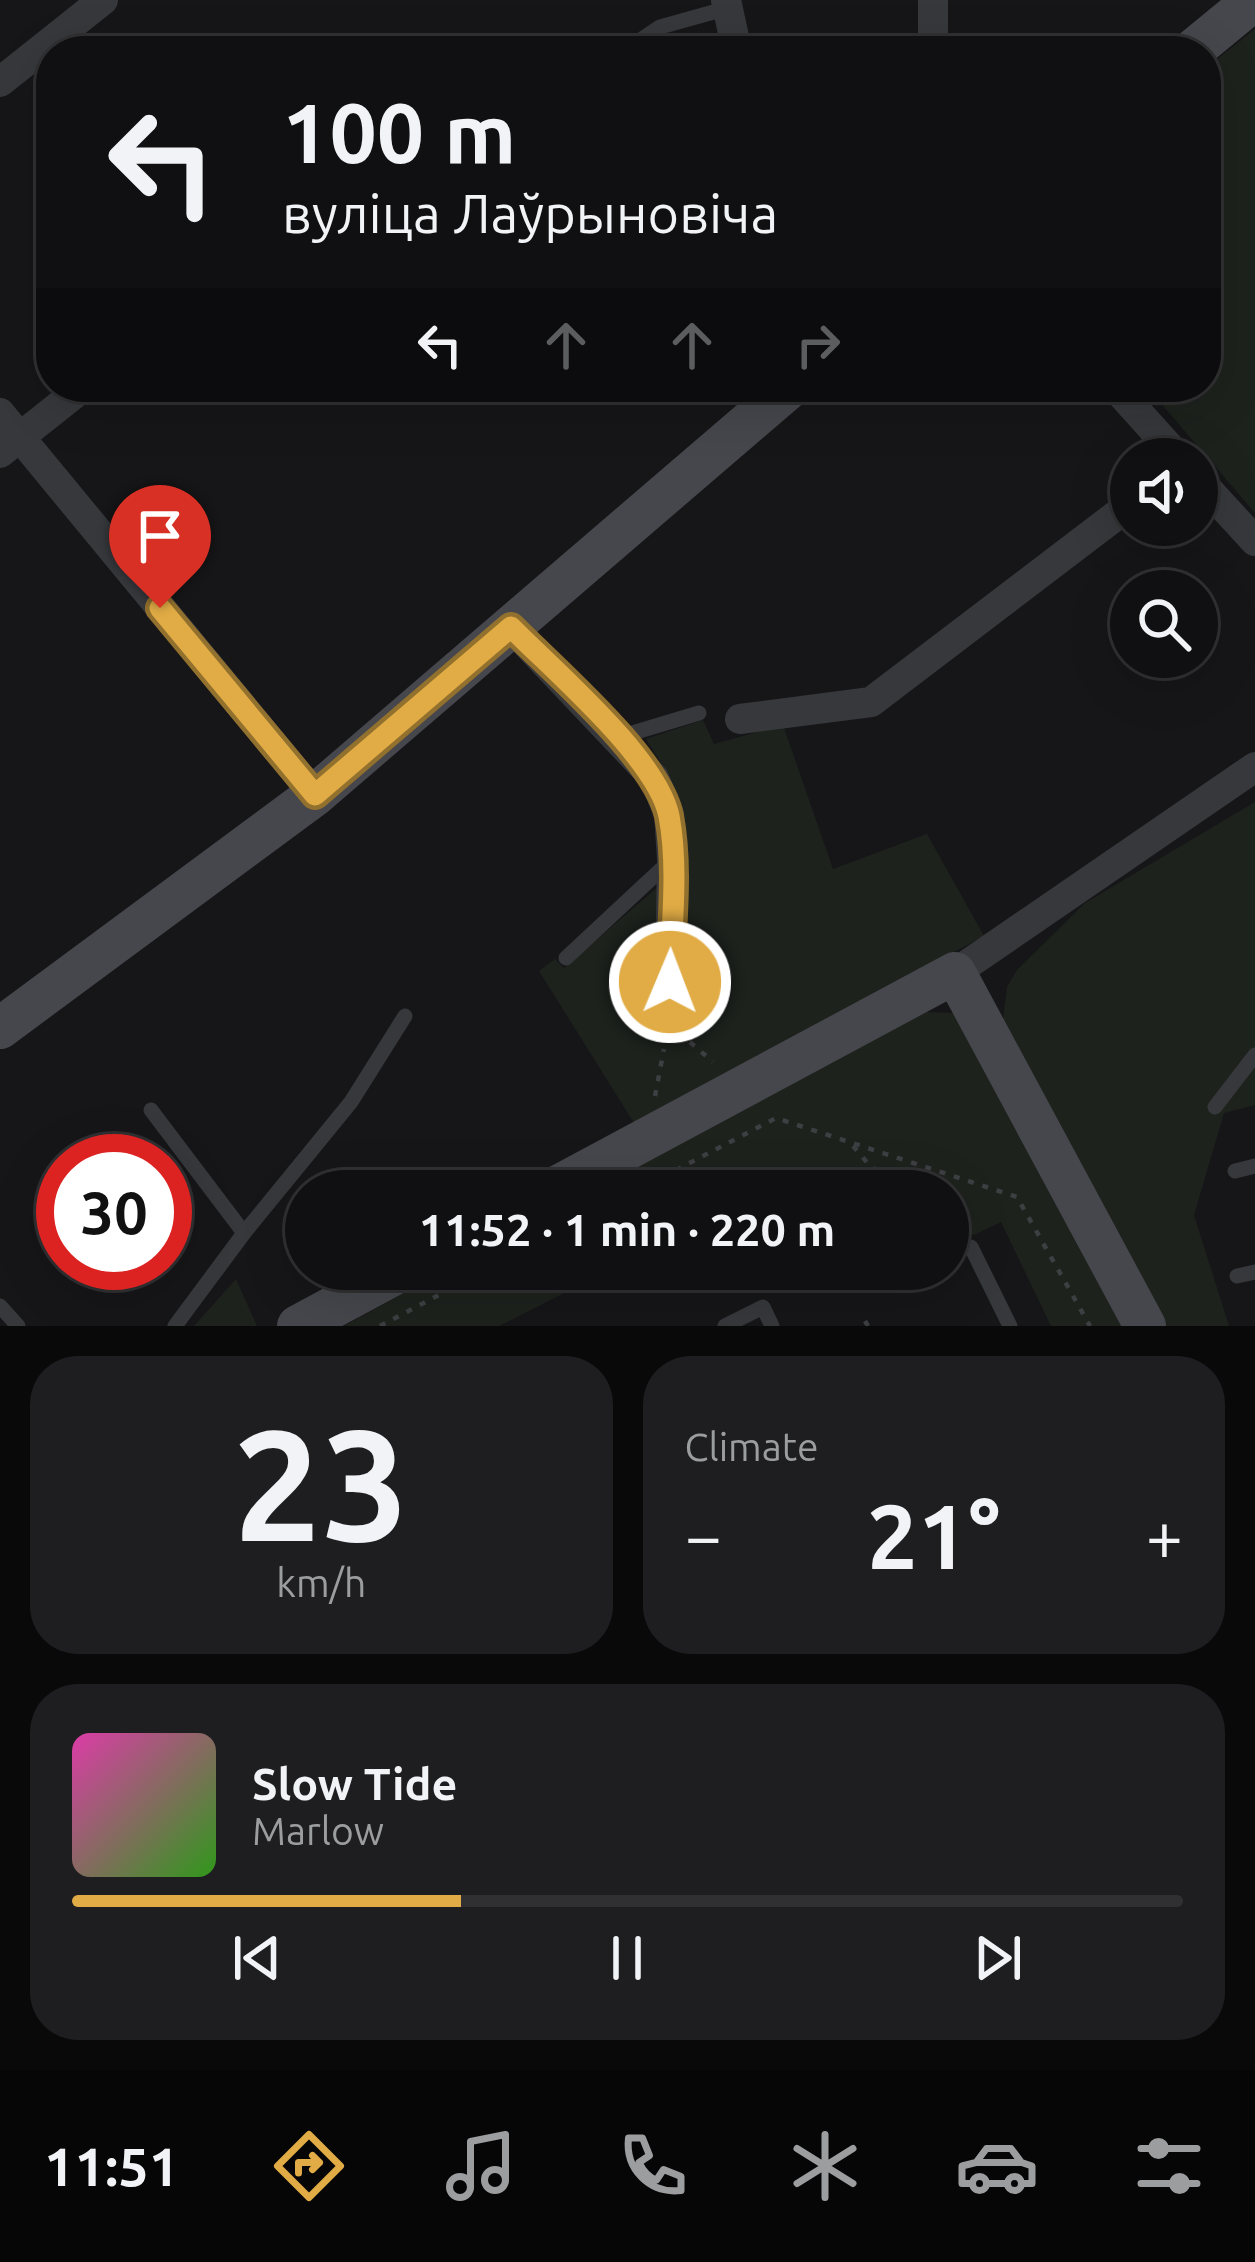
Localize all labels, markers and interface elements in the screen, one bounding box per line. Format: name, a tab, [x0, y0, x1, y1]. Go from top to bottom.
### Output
icon: left	[84, 84, 240, 240]
text: 100 m	[282, 85, 516, 179]
text: вуліца Лаўрыновіча	[282, 183, 778, 243]
icon: left	[407, 312, 473, 378]
icon: ahead	[533, 312, 599, 378]
icon: ahead	[659, 312, 725, 378]
icon: right	[785, 312, 851, 378]
map controls	[1110, 438, 1218, 678]
button: sound	[1110, 438, 1218, 546]
pin	[109, 485, 211, 608]
icon: arrive	[127, 503, 193, 569]
button: search	[1110, 570, 1218, 678]
position arrow	[607, 919, 733, 1045]
speed limit sign: 30	[36, 1134, 192, 1290]
text: 11:52 · 1 min · 220 m	[419, 1204, 835, 1255]
text: 23	[233, 1396, 409, 1570]
text: Climate	[685, 1425, 819, 1468]
text: 21°	[867, 1485, 1000, 1586]
text: −	[685, 1498, 722, 1572]
text: +	[1146, 1498, 1183, 1572]
text: km/h	[276, 1561, 366, 1604]
text: Slow Tide	[252, 1758, 457, 1809]
text: Marlow	[252, 1809, 384, 1852]
icon: previous	[224, 1925, 290, 1991]
icon: pause	[594, 1925, 660, 1991]
icon: next	[965, 1925, 1031, 1991]
icon: directions	[267, 2124, 351, 2208]
icon: music	[439, 2124, 523, 2208]
icon: phone	[611, 2124, 695, 2208]
icon: climate	[783, 2124, 867, 2208]
icon: car	[955, 2124, 1039, 2208]
icon: filters	[1127, 2124, 1211, 2208]
text: 11:51	[44, 2136, 179, 2196]

